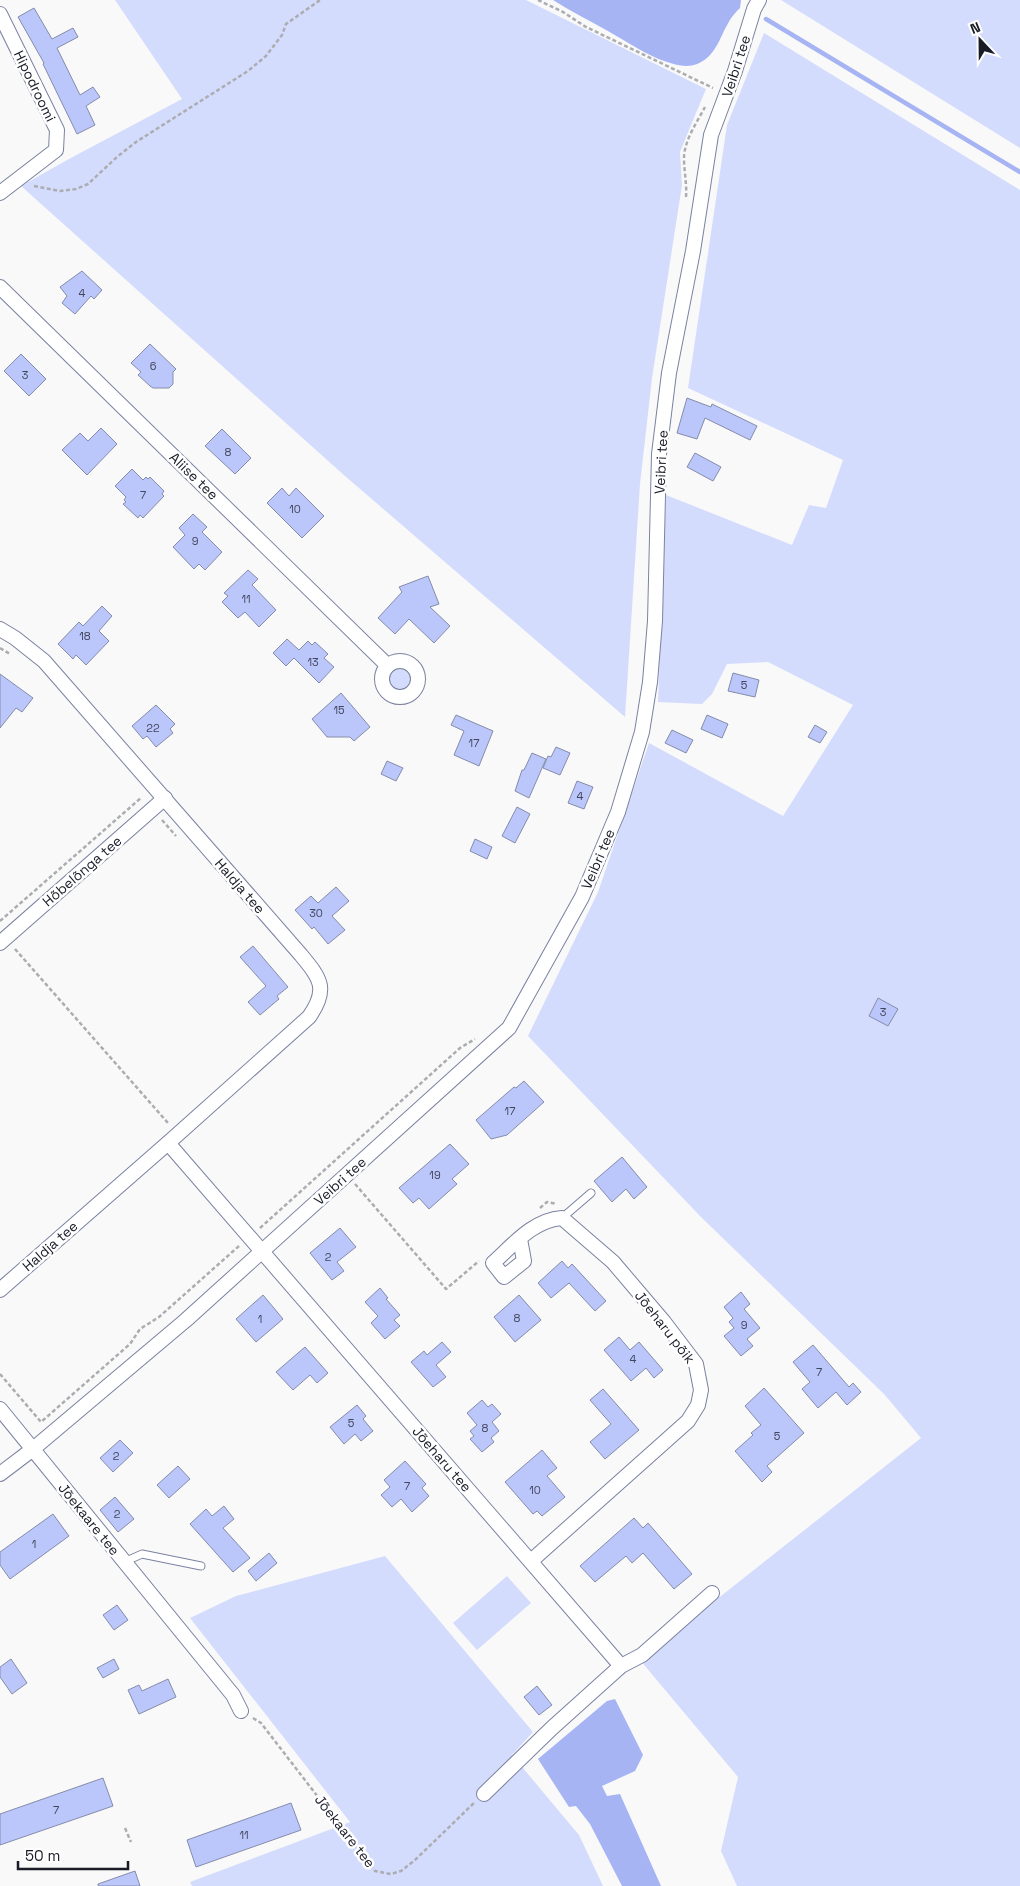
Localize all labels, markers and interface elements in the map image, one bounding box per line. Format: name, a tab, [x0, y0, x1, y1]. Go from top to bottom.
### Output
north arrow	[955, 15, 1005, 65]
text: N	[967, 18, 983, 38]
street label: Veibri tee	[718, 33, 754, 99]
street label: Hipodroomi	[10, 47, 60, 125]
house number: 4	[79, 286, 86, 300]
house number: 6	[150, 359, 157, 373]
house number: 3	[22, 368, 29, 382]
street label: Veibri tee	[650, 430, 672, 494]
house number: 8	[225, 445, 232, 459]
street label: Aliise tee	[166, 448, 222, 504]
house number: 7	[140, 488, 146, 502]
house number: 10	[289, 502, 301, 516]
house number: 9	[192, 534, 199, 548]
house number: 11	[241, 592, 251, 606]
house number: 18	[79, 629, 91, 643]
house number: 13	[307, 655, 319, 669]
house number: 5	[741, 678, 748, 692]
house number: 15	[333, 703, 345, 717]
house number: 22	[146, 721, 160, 735]
house number: 17	[469, 736, 479, 750]
house number: 4	[577, 789, 584, 803]
street label: Veibri tee	[577, 826, 619, 892]
street label: Hõbelõnga tee	[39, 832, 125, 910]
street label: Haldja tee	[211, 855, 269, 917]
house number: 30	[309, 906, 323, 920]
house number: 3	[880, 1005, 887, 1019]
house number: 17	[505, 1104, 515, 1118]
street label: Veibri tee	[310, 1153, 370, 1209]
house number: 19	[429, 1168, 441, 1182]
street label: Haldja tee	[19, 1217, 81, 1275]
house number: 2	[325, 1250, 332, 1264]
street label: Jõeharu põik	[631, 1287, 699, 1367]
house number: 8	[514, 1311, 521, 1325]
house number: 1	[258, 1312, 262, 1326]
house number: 9	[741, 1318, 748, 1332]
house number: 4	[630, 1352, 637, 1366]
house number: 7	[816, 1365, 822, 1379]
house number: 5	[348, 1416, 355, 1430]
house number: 8	[482, 1421, 489, 1435]
street label: Jõeharu tee	[408, 1422, 476, 1496]
house number: 5	[774, 1429, 781, 1443]
house number: 2	[113, 1449, 120, 1463]
street label: Jõekaare tee	[54, 1479, 124, 1559]
house number: 7	[404, 1479, 410, 1493]
house number: 10	[529, 1483, 541, 1497]
house number: 2	[114, 1507, 121, 1521]
house number: 1	[32, 1537, 36, 1551]
street label: Jõekaare tee	[311, 1791, 379, 1871]
house number: 7	[53, 1803, 59, 1817]
house number: 11	[239, 1828, 249, 1842]
scale bar	[18, 1838, 128, 1870]
text: 50 m	[25, 1846, 60, 1865]

